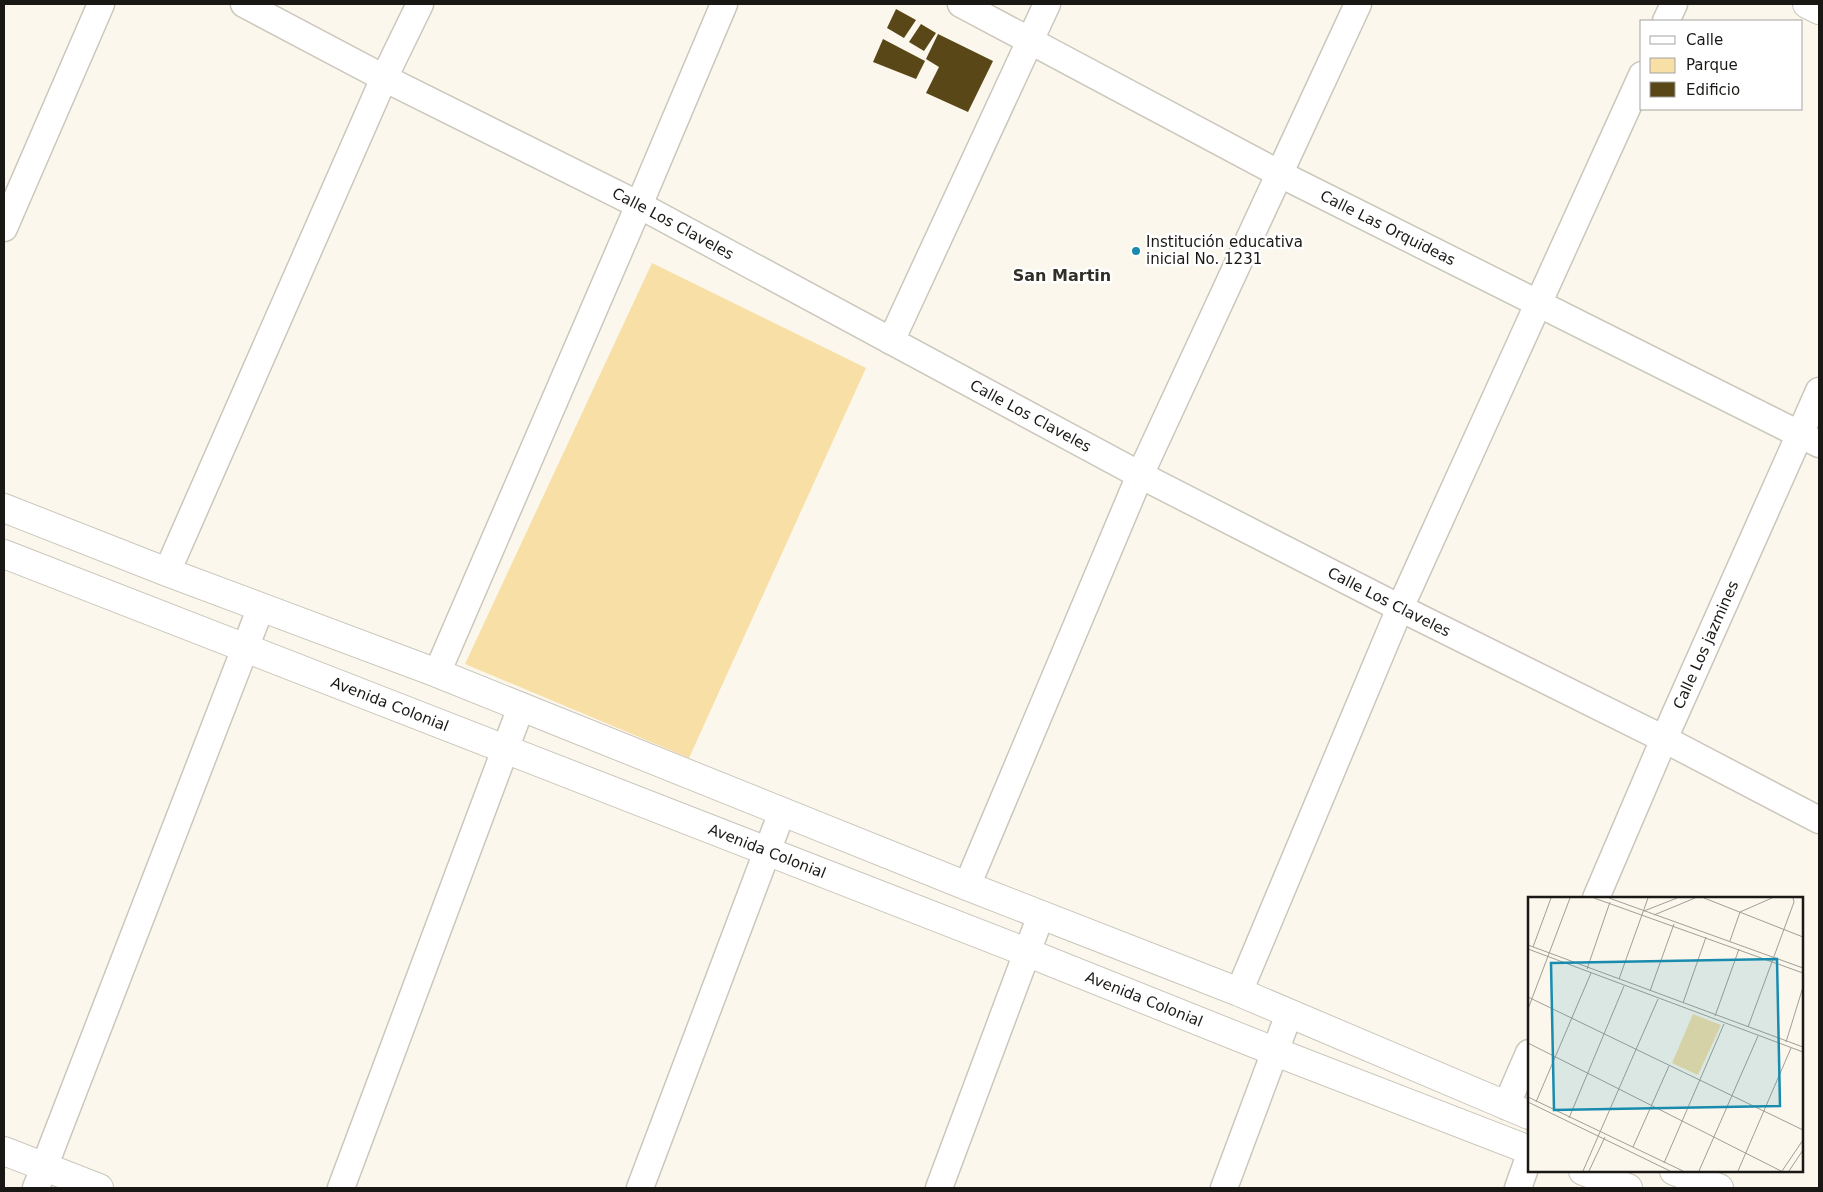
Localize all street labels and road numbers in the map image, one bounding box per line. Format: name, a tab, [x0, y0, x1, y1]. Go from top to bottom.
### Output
street label: Calle Los Claveles	[609, 184, 737, 263]
street label: Calle Las Orquideas	[1317, 187, 1459, 269]
street label: Calle Los Claveles	[967, 376, 1094, 456]
street label: Calle Los Claveles	[1325, 564, 1454, 641]
street label: Calle Los jazmines	[1670, 578, 1742, 712]
street label: Avenida Colonial	[328, 673, 451, 735]
street label: Avenida Colonial	[706, 820, 829, 882]
street label: Avenida Colonial	[1083, 968, 1205, 1031]

